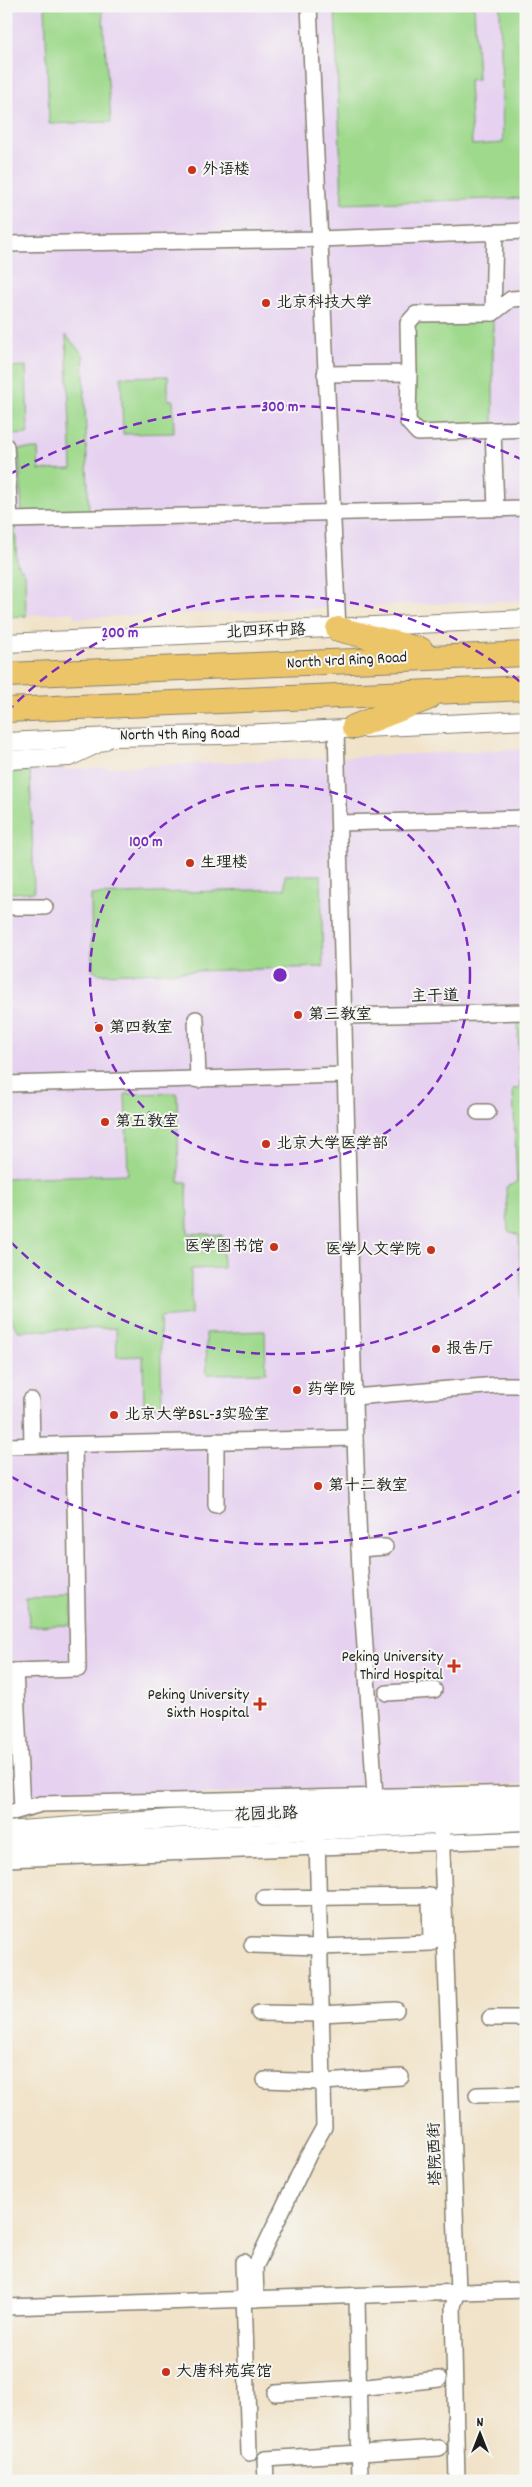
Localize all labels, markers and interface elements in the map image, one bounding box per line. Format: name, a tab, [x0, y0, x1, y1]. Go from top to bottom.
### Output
place label: 外语楼	[202, 159, 250, 182]
marker: 外语楼	[186, 164, 198, 176]
place label: 北京科技大学	[276, 292, 372, 315]
marker: 北京科技大学	[260, 297, 272, 309]
text: 300 m	[262, 397, 298, 419]
street label: 北四环中路	[226, 619, 306, 645]
text: 200 m	[102, 623, 138, 645]
street label: North 4rd Ring Road	[286, 646, 408, 676]
street label: North 4th Ring Road	[120, 722, 240, 748]
text: 100 m	[129, 832, 163, 854]
place label: 生理楼	[200, 852, 248, 875]
marker: 生理楼	[184, 857, 196, 869]
centre of rings	[271, 966, 289, 984]
street label: 主干道	[411, 985, 459, 1009]
place label: 第三教室	[308, 1004, 372, 1027]
marker: 第三教室	[292, 1009, 304, 1021]
place label: 第四教室	[109, 1017, 173, 1040]
marker: 第四教室	[93, 1022, 105, 1034]
place label: 第五教室	[115, 1111, 179, 1134]
marker: 第五教室	[99, 1116, 111, 1128]
place label: 北京大学医学部	[276, 1133, 388, 1156]
marker: 北京大学医学部	[260, 1138, 272, 1150]
place label: 医学图书馆	[184, 1236, 264, 1259]
place label: 医学人文学院	[325, 1239, 421, 1262]
marker: 医学图书馆	[268, 1241, 280, 1253]
marker: 医学人文学院	[425, 1244, 437, 1256]
place label: 报告厅	[446, 1338, 494, 1361]
marker: 报告厅	[430, 1343, 442, 1355]
place label: 药学院	[307, 1379, 355, 1402]
marker: 药学院	[291, 1384, 303, 1396]
place label: 北京大学BSL-3实验室	[124, 1404, 270, 1427]
marker: 北京大学BSL-3实验室	[108, 1409, 120, 1421]
place label: 第十二教室	[328, 1475, 408, 1498]
marker: 第十二教室	[312, 1480, 324, 1492]
place label: Peking University Third Hospital	[341, 1646, 444, 1687]
marker: Peking University Third Hospital	[447, 1659, 461, 1673]
place label: Peking University Sixth Hospital	[147, 1684, 250, 1725]
marker: Peking University Sixth Hospital	[253, 1697, 267, 1711]
street label: 花园北路	[234, 1802, 298, 1828]
street label: 塔院西街	[423, 2122, 449, 2186]
place label: 大唐科苑宾馆	[176, 2361, 272, 2384]
marker: 大唐科苑宾馆	[160, 2366, 172, 2378]
north arrow	[454, 2410, 504, 2460]
text: N	[477, 2413, 484, 2433]

